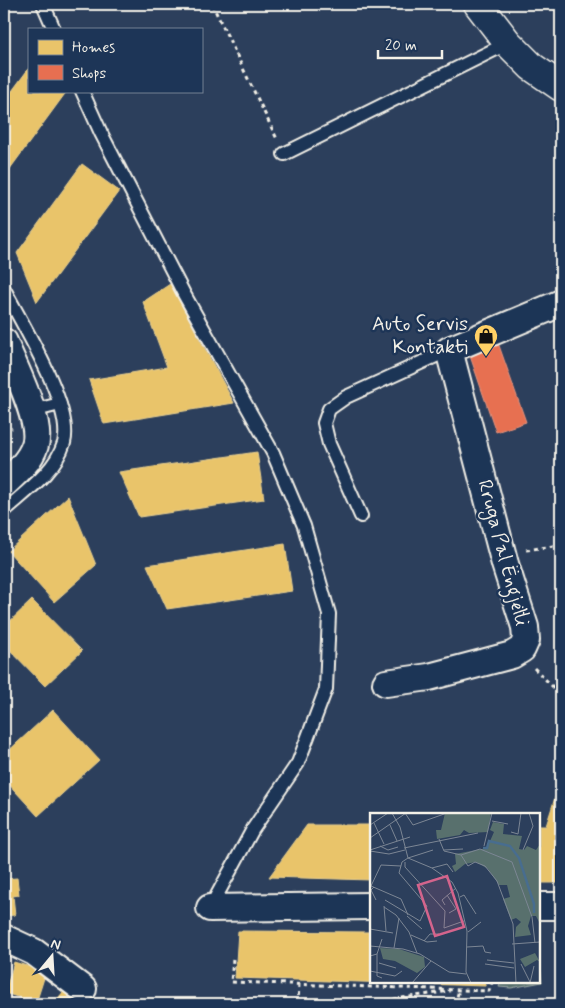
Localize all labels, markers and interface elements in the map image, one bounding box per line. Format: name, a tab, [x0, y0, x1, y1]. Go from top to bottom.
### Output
legend	[28, 28, 202, 92]
scale bar	[378, 28, 441, 60]
text: 20 m	[385, 36, 417, 56]
text: Homes	[72, 38, 115, 58]
text: Shops	[72, 64, 107, 84]
place label: Auto Servis Kontakti	[372, 311, 468, 361]
shop icon: Auto Servis Kontakti	[473, 323, 499, 357]
street label: Rruga Pal Ëngjëlli	[469, 477, 535, 630]
inset map	[370, 813, 540, 983]
north arrow	[28, 930, 78, 980]
text: N	[48, 935, 63, 955]

